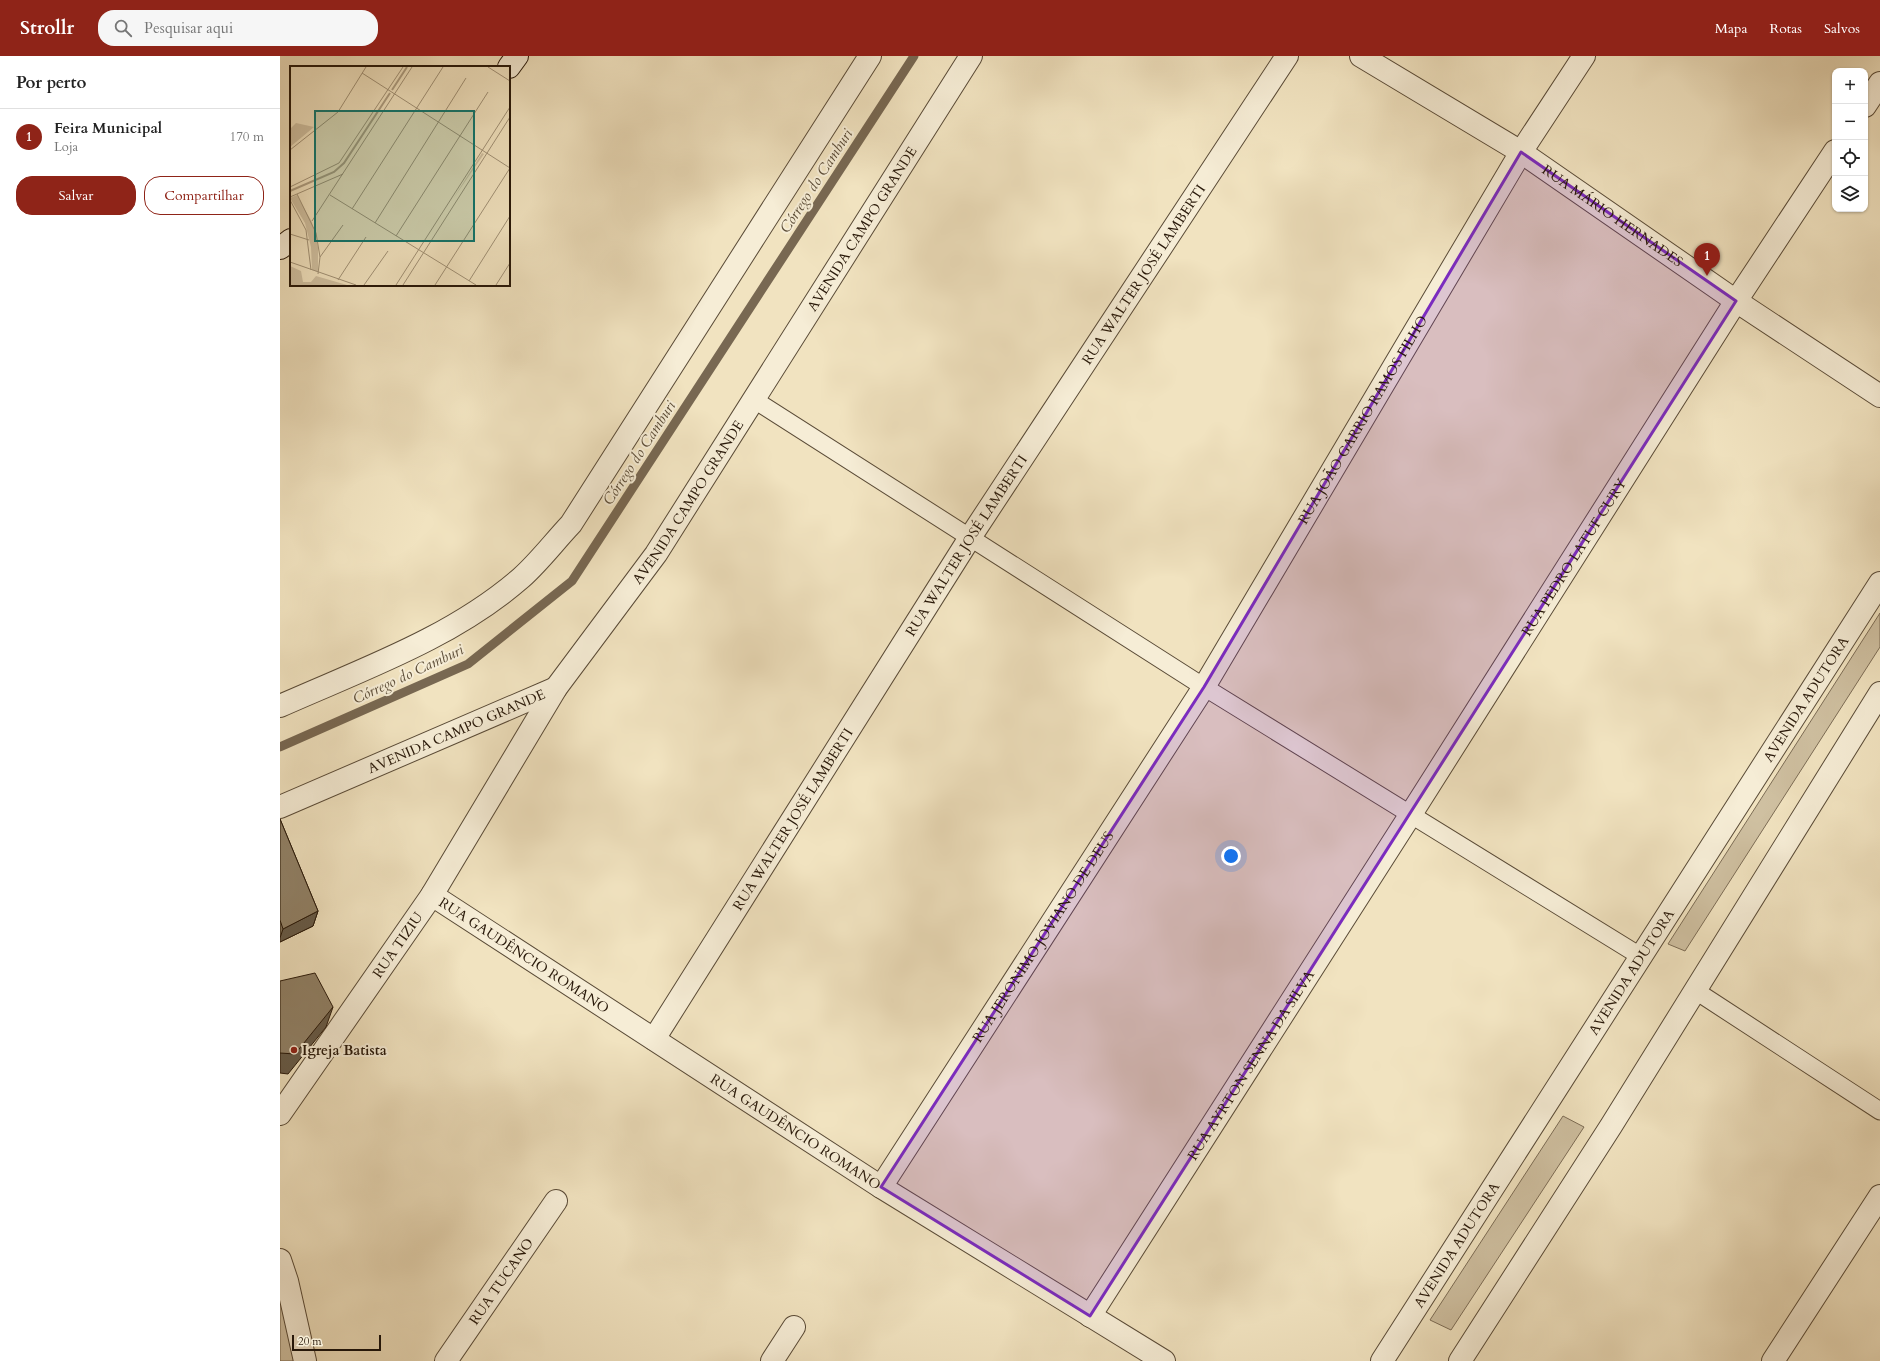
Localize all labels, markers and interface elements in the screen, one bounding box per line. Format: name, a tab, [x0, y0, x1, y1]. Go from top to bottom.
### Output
search box	[98, 10, 378, 46]
text: Strollr	[20, 15, 74, 41]
icon: search	[112, 17, 134, 39]
text: Pesquisar aqui	[144, 18, 233, 38]
text: Mapa	[1715, 19, 1748, 38]
text: Rotas	[1770, 19, 1802, 38]
text: Salvos	[1824, 19, 1860, 38]
inset map	[290, 66, 510, 286]
map controls	[1832, 68, 1868, 212]
button: +	[1832, 68, 1868, 104]
text: Por perto	[16, 71, 86, 94]
button: −	[1832, 104, 1868, 140]
text: Feira Municipal	[54, 118, 162, 138]
water label: Córrego do Camburi	[775, 124, 858, 237]
text: 1	[26, 128, 32, 146]
text: 170 m	[230, 128, 264, 146]
text: Loja	[54, 138, 78, 156]
button: locate	[1832, 140, 1868, 176]
street label: AVENIDA CAMPO GRANDE	[803, 143, 922, 315]
street label: RUA MÁRIO HERNADES	[1538, 160, 1686, 271]
button: Salvar	[16, 176, 136, 215]
button: Compartilhar	[144, 176, 264, 215]
button: layers	[1832, 176, 1868, 212]
street label: RUA WALTER JOSÉ LAMBERTI	[1078, 181, 1210, 368]
pin: 1	[1694, 243, 1720, 276]
street label: RUA JOÃO GARRIO RAMOS FILHO	[1294, 312, 1432, 528]
water label: Córrego do Camburi	[598, 396, 681, 509]
street label: AVENIDA CAMPO GRANDE	[628, 416, 748, 588]
street label: RUA WALTER JOSÉ LAMBERTI	[901, 451, 1032, 640]
street label: RUA PEDRO LATUF CURY	[1517, 475, 1631, 640]
street label: AVENIDA ADUTORA	[1759, 633, 1853, 766]
water label: Córrego do Camburi	[349, 639, 468, 708]
street label: AVENIDA CAMPO GRANDE	[365, 685, 549, 778]
street label: RUA WALTER JOSÉ LAMBERTI	[728, 724, 858, 914]
street label: RUA JERONIMO JOVIANO DE DEUS	[968, 828, 1118, 1046]
your location	[1221, 846, 1241, 866]
street label: RUA GAUDÊNCIO ROMANO	[435, 893, 613, 1018]
street label: AVENIDA ADUTORA	[1584, 906, 1679, 1039]
street label: RUA TIZIU	[368, 908, 428, 982]
street label: RUA AYRTON SENNA DA SILVA	[1183, 967, 1319, 1164]
place label: Igreja Batista	[302, 1041, 387, 1060]
marker: Igreja Batista	[289, 1045, 299, 1055]
street label: RUA GAUDÊNCIO ROMANO	[707, 1070, 884, 1194]
street label: AVENIDA ADUTORA	[1410, 1179, 1504, 1311]
street label: RUA TUCANO	[465, 1234, 538, 1328]
scale bar	[292, 1333, 381, 1352]
text: 20 m	[298, 1334, 322, 1349]

